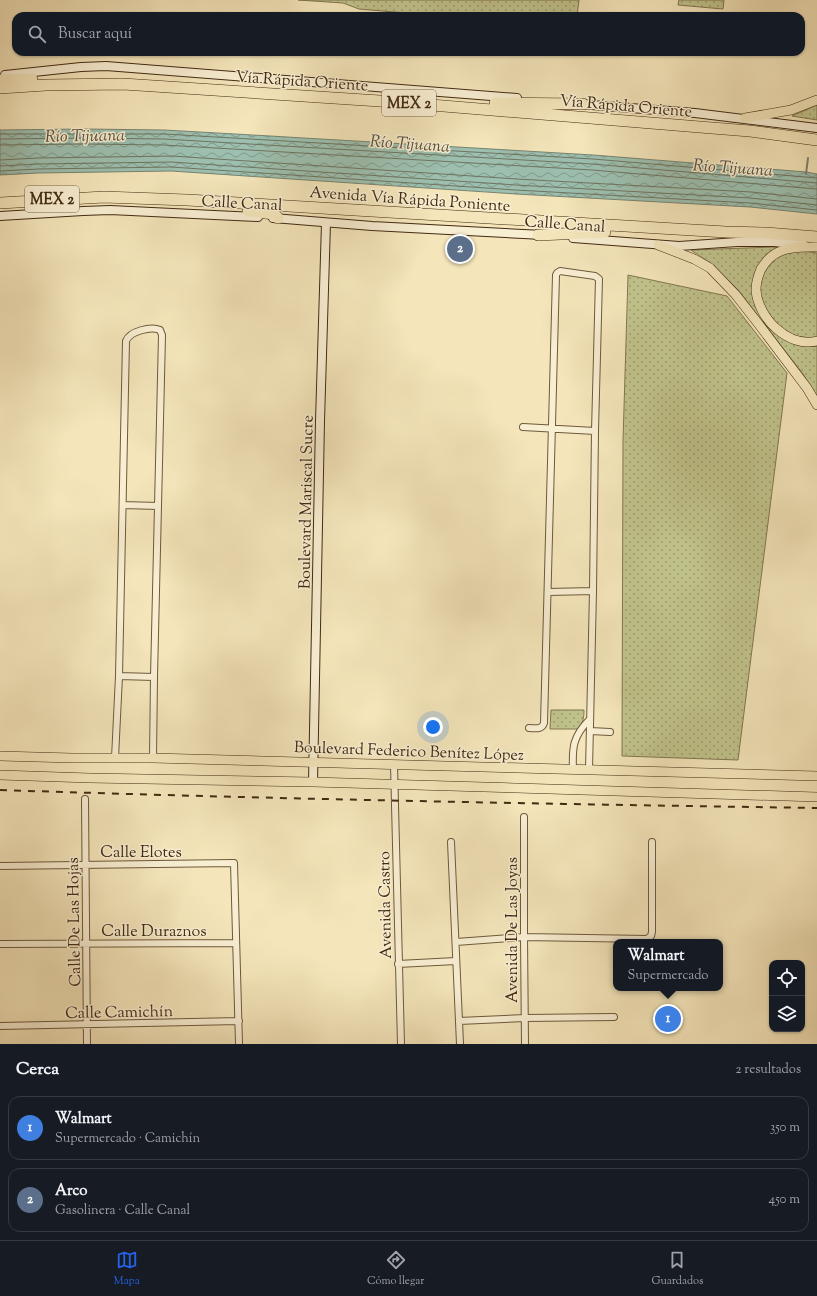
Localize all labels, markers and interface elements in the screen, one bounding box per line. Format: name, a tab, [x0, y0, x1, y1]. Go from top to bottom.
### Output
search box	[12, 12, 805, 56]
icon: search	[26, 23, 48, 45]
text: Buscar aquí	[58, 24, 132, 45]
street label: Vía Rápida Oriente	[235, 66, 369, 99]
road number: MEX 2	[382, 90, 436, 116]
street label: Vía Rápida Oriente	[559, 90, 693, 125]
water label: Río Tijuana	[45, 124, 126, 150]
water label: Río Tijuana	[369, 130, 451, 160]
water label: Río Tijuana	[692, 154, 774, 184]
street label: Avenida Vía Rápida Poniente	[309, 182, 511, 219]
road number: MEX 2	[25, 186, 79, 212]
street label: Calle Canal	[201, 191, 283, 218]
street label: Calle Canal	[524, 211, 607, 240]
pin: 2	[447, 234, 473, 264]
street label: Boulevard Mariscal Sucre	[294, 415, 321, 589]
your location	[423, 717, 443, 737]
street label: Boulevard Federico Benítez López	[293, 737, 524, 768]
street label: Calle Elotes	[100, 842, 182, 865]
street label: Avenida Castro	[374, 851, 399, 959]
street label: Calle De Las Hojas	[63, 857, 88, 987]
street label: Avenida De Las Joyas	[502, 857, 525, 1003]
street label: Calle Duraznos	[101, 921, 207, 944]
popup	[613, 939, 723, 991]
text: Walmart	[628, 946, 684, 967]
map controls	[769, 960, 805, 1032]
button: locate	[769, 960, 805, 996]
text: Supermercado	[628, 967, 708, 985]
button: layers	[769, 996, 805, 1032]
street label: Calle Camichín	[65, 1001, 174, 1026]
pin: 1	[655, 1004, 681, 1034]
text: Cerca	[16, 1058, 59, 1082]
text: 2 resultados	[735, 1061, 801, 1079]
text: Walmart	[55, 1109, 112, 1130]
text: 1	[28, 1119, 32, 1137]
text: 350 m	[770, 1119, 800, 1137]
text: Supermercado · Camichín	[55, 1130, 200, 1148]
text: Arco	[55, 1181, 88, 1202]
text: 2	[27, 1191, 33, 1209]
text: 450 m	[769, 1191, 800, 1209]
text: Gasolinera · Calle Canal	[55, 1202, 190, 1220]
tab: Mapa	[114, 1249, 140, 1289]
tab: Cómo llegar	[367, 1249, 424, 1289]
tab: Guardados	[651, 1249, 703, 1289]

